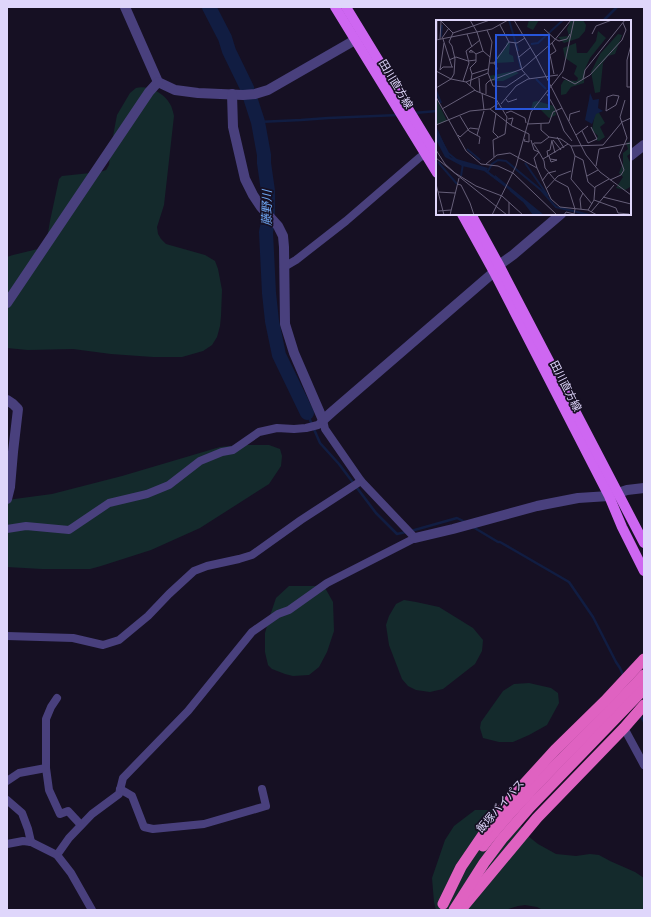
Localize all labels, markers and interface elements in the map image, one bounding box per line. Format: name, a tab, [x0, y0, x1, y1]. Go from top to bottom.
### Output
inset map	[436, 20, 631, 215]
street label: 田川直方線	[376, 57, 416, 111]
water label: 藤野川	[259, 188, 274, 226]
street label: 田川直方線	[547, 358, 585, 414]
street label: 飯塚バイパス	[473, 777, 527, 835]

